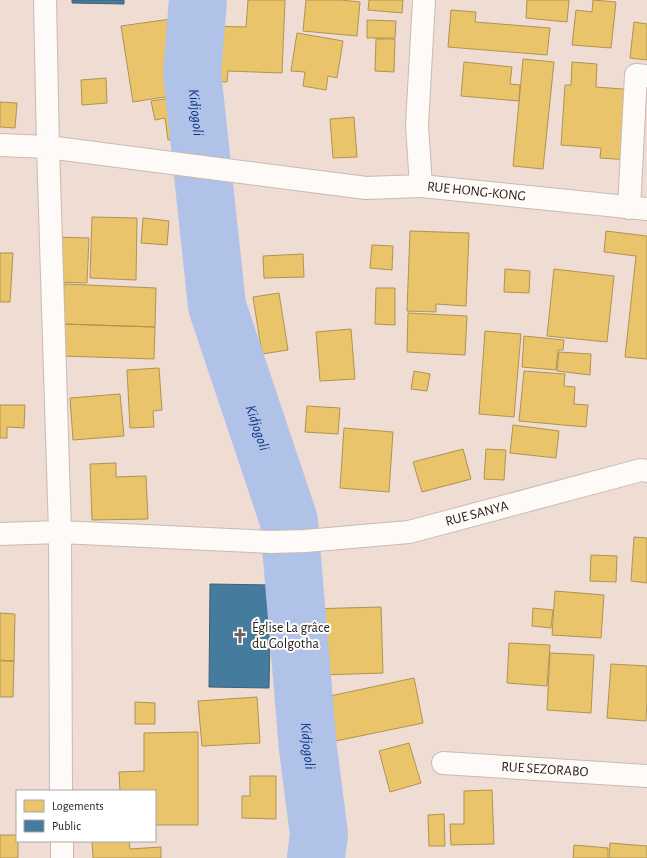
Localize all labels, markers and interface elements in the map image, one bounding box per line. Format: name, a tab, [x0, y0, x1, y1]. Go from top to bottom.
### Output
water label: Kidjogoli	[186, 88, 206, 137]
street label: RUE HONG-KONG	[426, 180, 526, 204]
water label: Kidjogoli	[243, 403, 272, 453]
street label: RUE SANYA	[444, 499, 510, 529]
place label: Église La grâce du Golgotha	[252, 618, 330, 651]
church icon: Église La grâce du Golgotha	[231, 627, 249, 645]
water label: Kidjogoli	[298, 722, 318, 770]
street label: RUE SEZORABO	[501, 760, 589, 779]
legend	[16, 790, 156, 842]
text: Logements	[52, 800, 104, 812]
text: Public	[52, 820, 81, 832]

